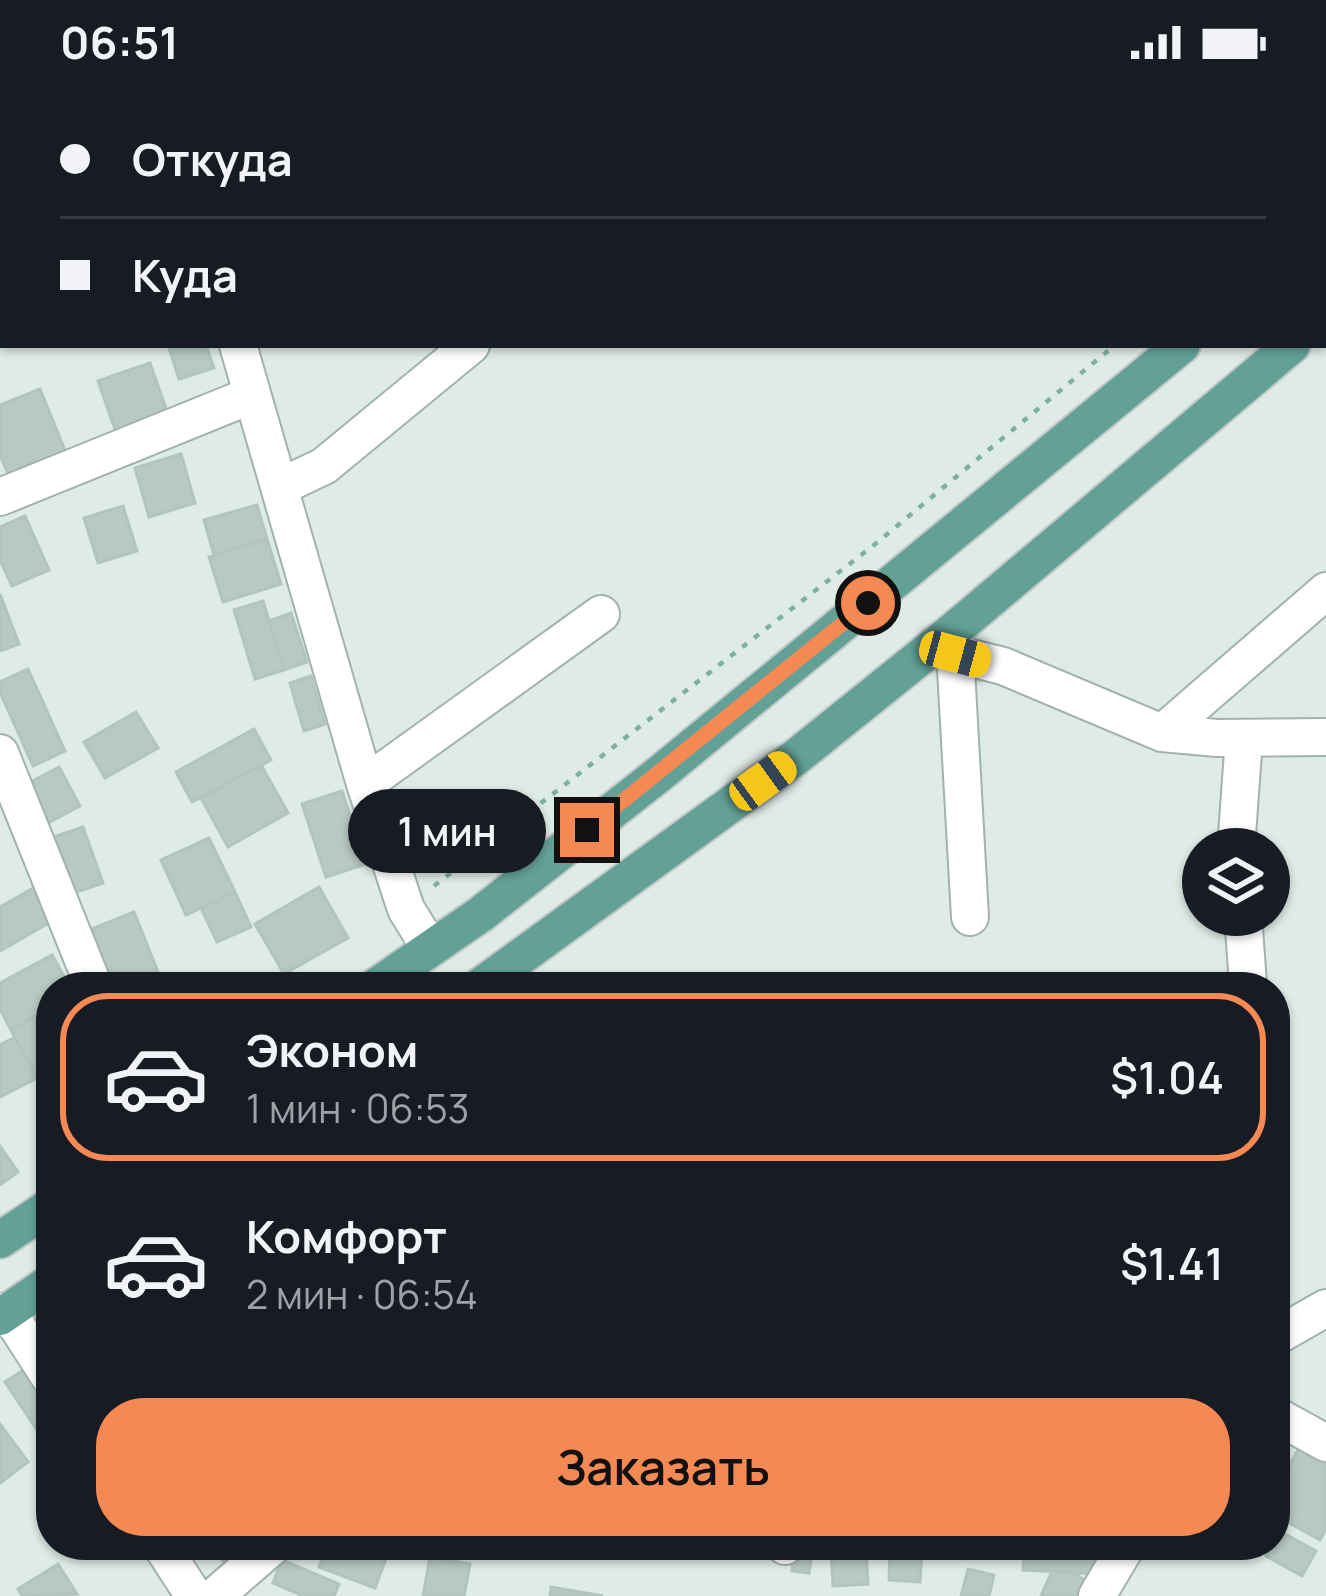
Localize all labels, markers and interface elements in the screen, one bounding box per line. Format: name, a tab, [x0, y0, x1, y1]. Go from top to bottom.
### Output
text: 06:51	[60, 11, 179, 73]
text: Откуда	[132, 128, 293, 190]
text: Куда	[132, 244, 238, 306]
route start	[841, 576, 895, 630]
car	[916, 627, 994, 681]
car	[723, 745, 803, 817]
callout: 1 мин	[347, 788, 545, 872]
route end	[560, 803, 614, 857]
text: 1 мин	[397, 804, 497, 858]
map controls	[1182, 828, 1290, 936]
button: layers	[1182, 828, 1290, 936]
text: Эконом	[246, 1019, 418, 1081]
icon: car	[102, 1023, 210, 1131]
text: $1.04	[1110, 1046, 1224, 1108]
text: 1 мин · 06:53	[246, 1081, 469, 1135]
text: Комфорт	[246, 1205, 447, 1267]
icon: car	[102, 1209, 210, 1317]
text: $1.41	[1120, 1232, 1224, 1294]
text: 2 мин · 06:54	[246, 1267, 478, 1321]
button: Заказать	[96, 1398, 1230, 1536]

